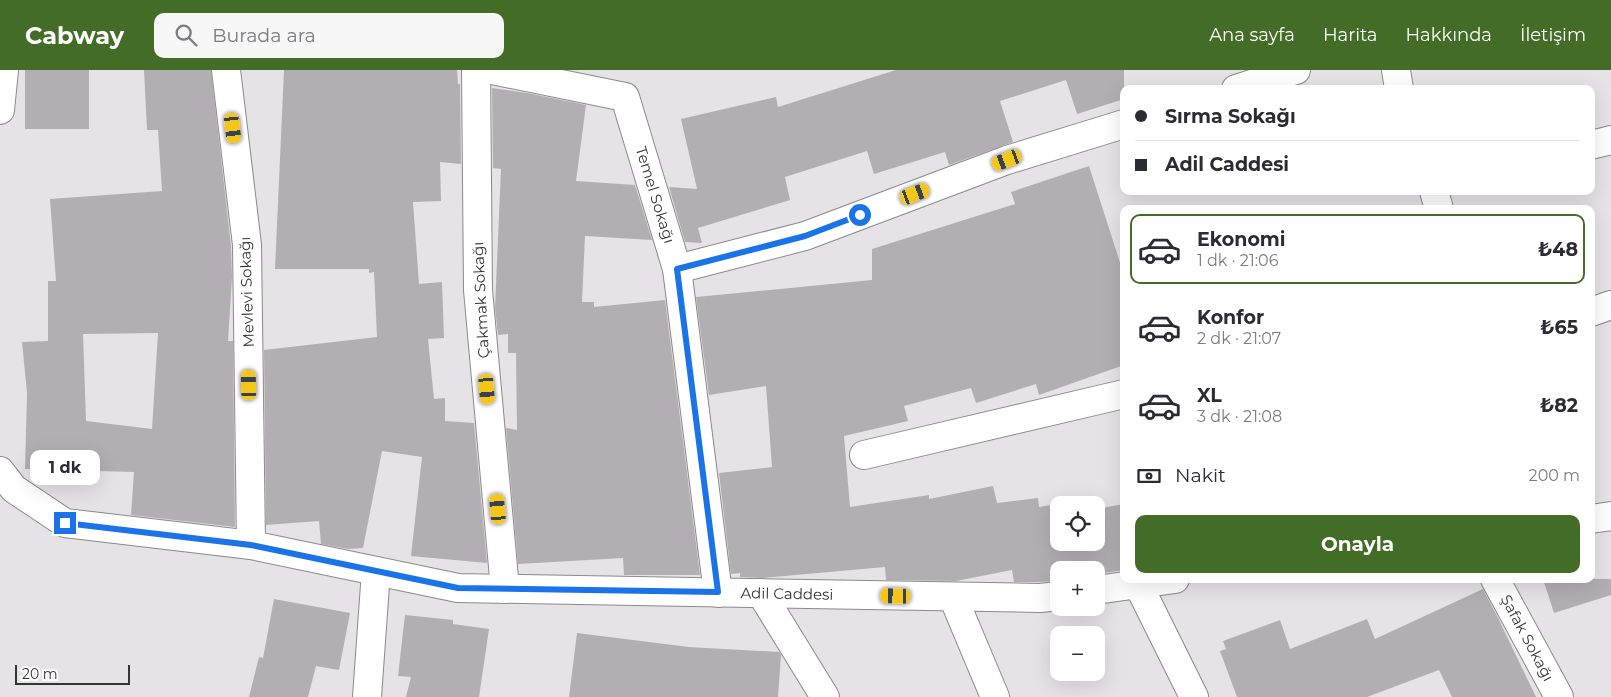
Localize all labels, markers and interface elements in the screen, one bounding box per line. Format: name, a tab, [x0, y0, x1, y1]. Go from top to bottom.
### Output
search box	[154, 13, 504, 58]
text: Cabway	[25, 21, 124, 50]
icon: search	[172, 21, 200, 49]
text: Burada ara	[212, 24, 316, 47]
text: Ana sayfa	[1209, 24, 1295, 46]
text: Harita	[1323, 24, 1377, 46]
text: Hakkında	[1405, 24, 1492, 46]
text: İletişim	[1520, 24, 1586, 46]
text: Sırma Sokağı	[1165, 105, 1296, 128]
car	[223, 112, 242, 144]
street label: Temel Sokağı	[632, 144, 679, 246]
car	[990, 148, 1023, 172]
text: Adil Caddesi	[1165, 153, 1289, 176]
car	[898, 182, 931, 206]
route start	[849, 204, 871, 226]
icon: car	[1137, 227, 1182, 272]
text: Ekonomi	[1197, 228, 1286, 251]
street label: Mevlevi Sokağı	[235, 236, 258, 348]
text: ₺48	[1538, 238, 1578, 261]
street label: Çakmak Sokağı	[468, 241, 493, 359]
text: 1 dk · 21:06	[1197, 251, 1278, 270]
icon: car	[1137, 305, 1182, 350]
text: Konfor	[1197, 306, 1264, 329]
text: ₺65	[1540, 316, 1578, 339]
text: 2 dk · 21:07	[1197, 329, 1281, 348]
car	[241, 370, 256, 400]
car	[478, 373, 495, 405]
icon: car	[1137, 383, 1182, 428]
text: XL	[1197, 384, 1222, 407]
text: ₺82	[1540, 394, 1578, 417]
text: 3 dk · 21:08	[1197, 407, 1282, 426]
callout: 1 dk	[30, 450, 100, 486]
text: 1 dk	[49, 458, 81, 477]
icon: cash	[1135, 462, 1163, 490]
text: Nakit	[1175, 464, 1226, 487]
text: 200 m	[1529, 466, 1580, 485]
car	[489, 493, 506, 525]
map controls	[1050, 496, 1105, 681]
button: locate	[1050, 496, 1105, 551]
route end	[54, 512, 76, 534]
button: Onayla	[1135, 515, 1580, 573]
button: +	[1050, 561, 1105, 616]
street label: Adil Caddesi	[740, 583, 834, 604]
car	[880, 588, 911, 604]
street label: Şafak Sokağı	[1497, 591, 1558, 684]
button: −	[1050, 626, 1105, 681]
scale bar	[15, 662, 130, 685]
text: 20 m	[22, 665, 58, 683]

